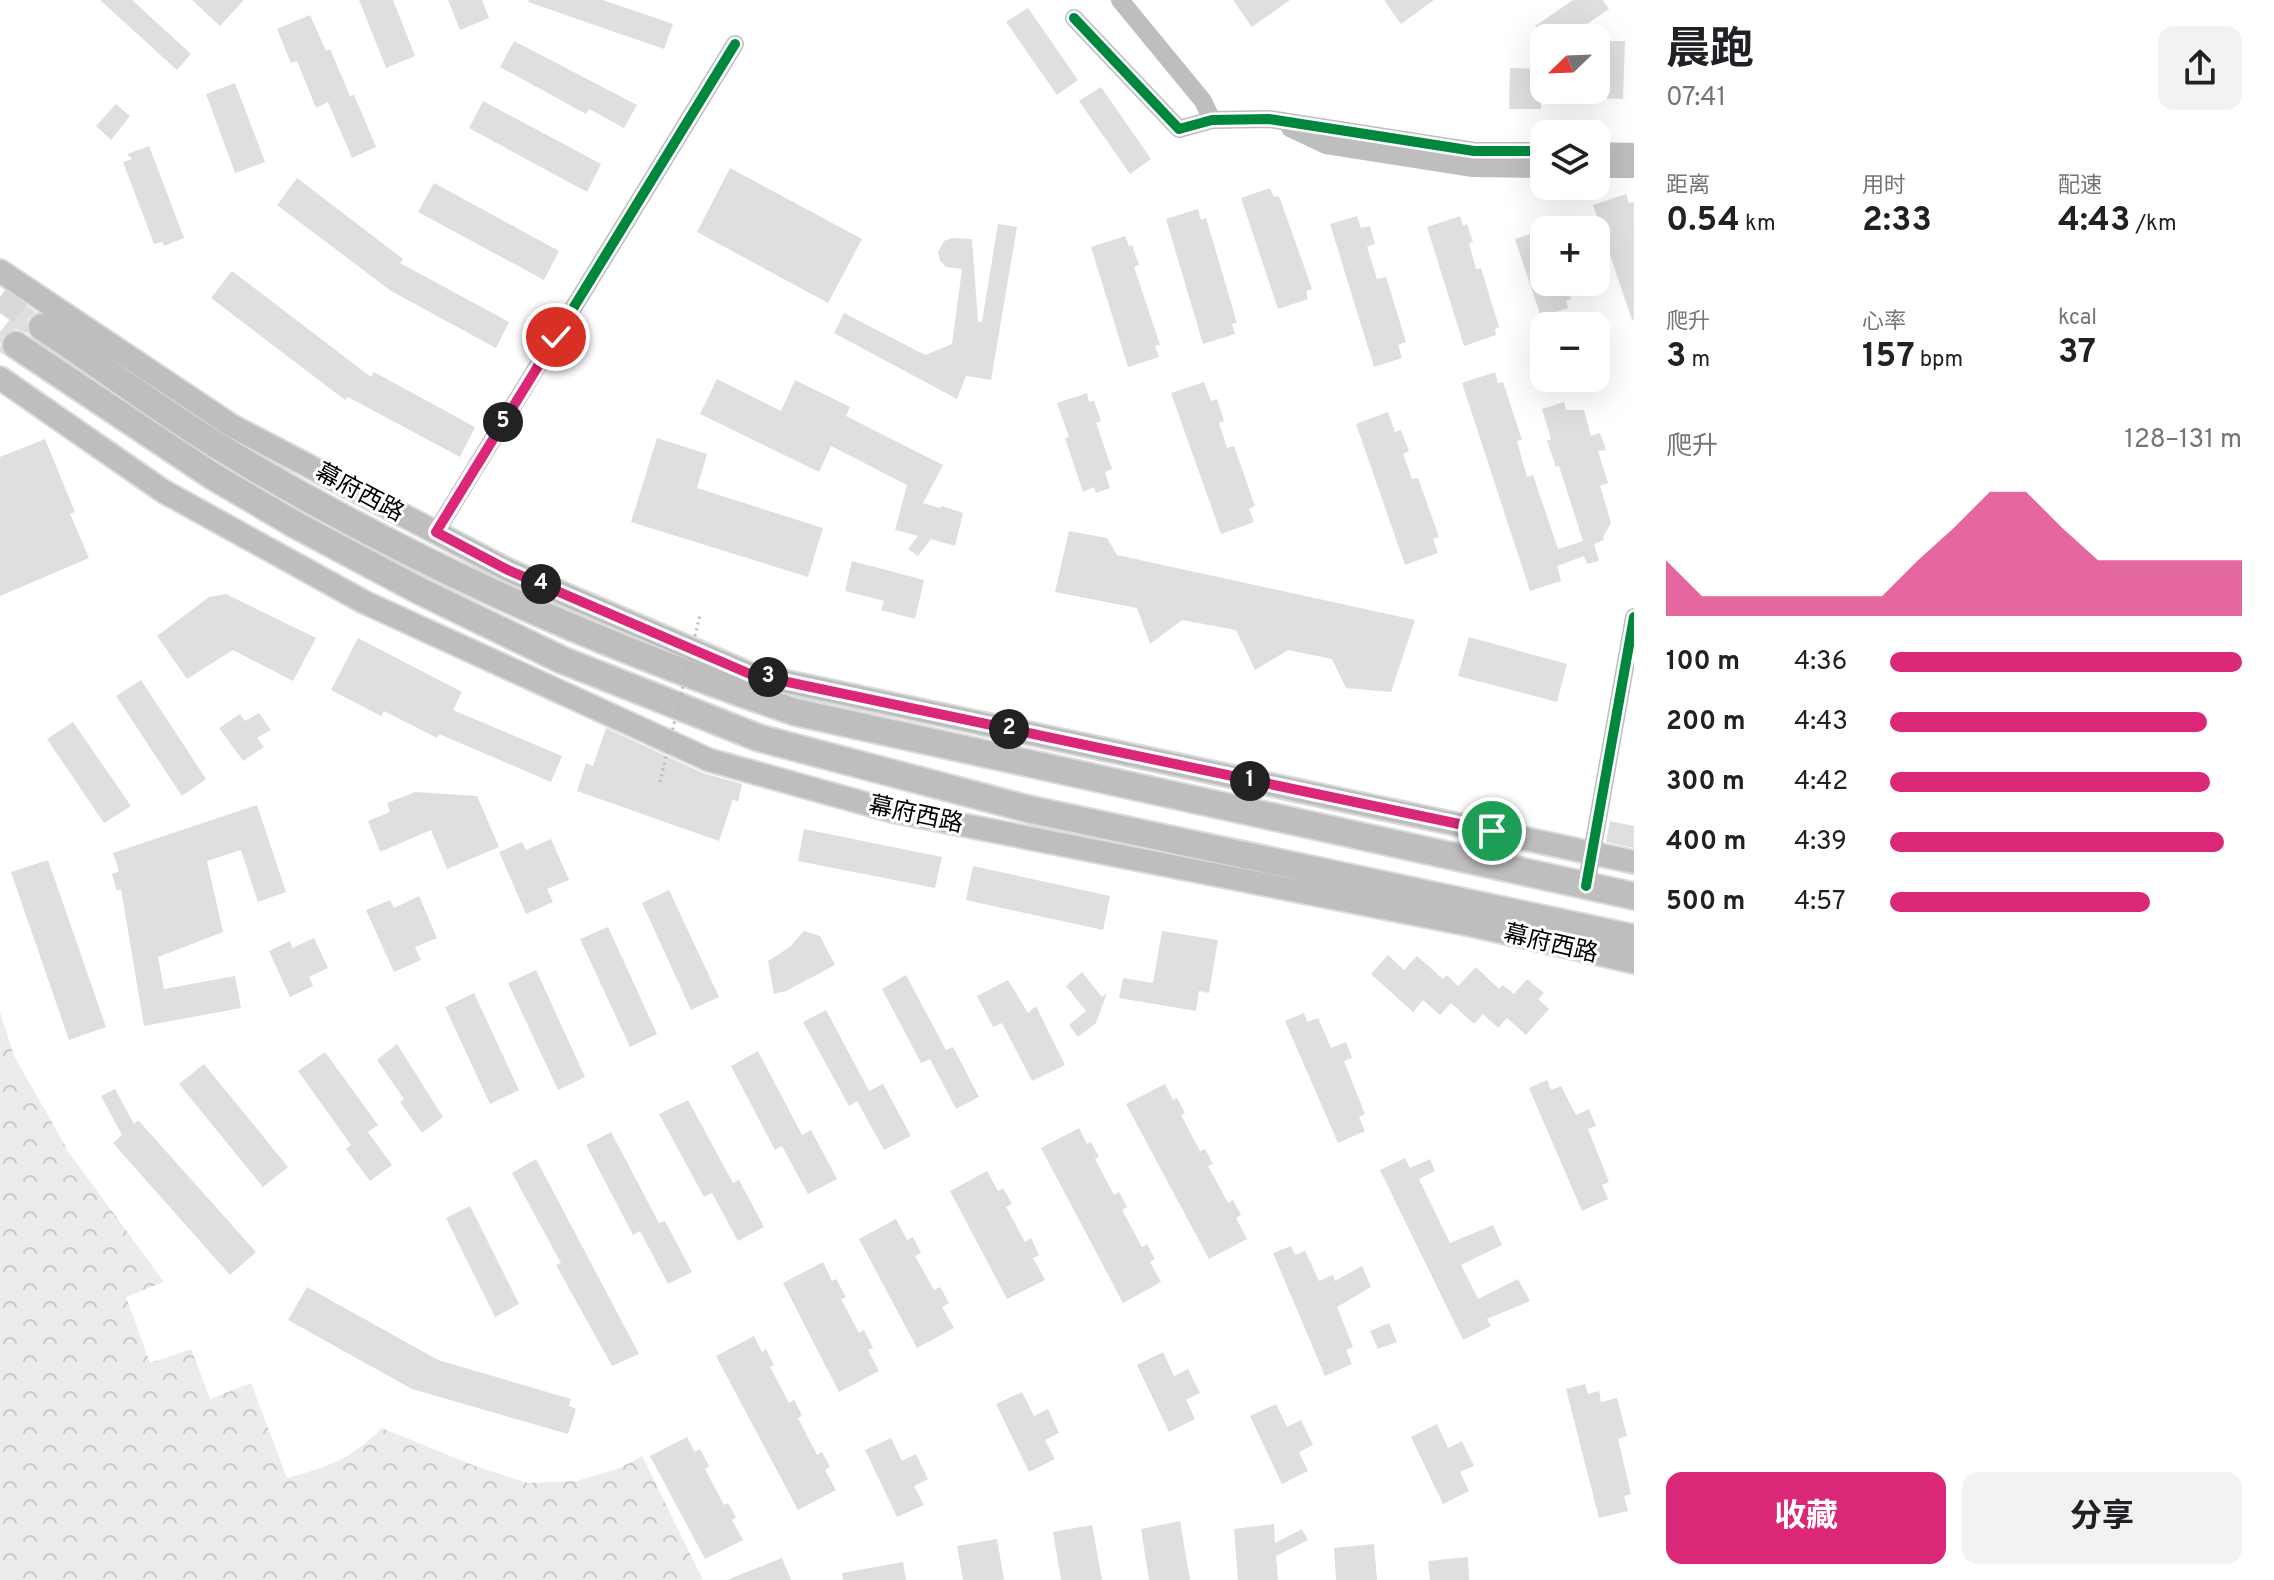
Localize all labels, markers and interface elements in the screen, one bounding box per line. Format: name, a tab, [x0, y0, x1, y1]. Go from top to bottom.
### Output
north arrow	[1530, 24, 1610, 104]
map controls	[1530, 24, 1610, 392]
text: 晨跑	[1666, 24, 1754, 80]
button: share	[2158, 26, 2242, 110]
text: 07:41	[1666, 82, 1726, 115]
button: layers	[1530, 120, 1610, 200]
text: 距离	[1666, 173, 1710, 200]
text: 用时	[1862, 173, 1906, 200]
text: 配速	[2058, 173, 2102, 200]
text: 0.54	[1666, 200, 1740, 243]
text: 2:33	[1862, 200, 1932, 243]
text: 4:43	[2058, 200, 2130, 243]
text: km	[1740, 211, 1776, 238]
text: /km	[2130, 211, 2177, 238]
button: +	[1530, 216, 1610, 296]
pin	[522, 303, 590, 371]
text: kcal	[2058, 305, 2097, 332]
text: 爬升	[1666, 309, 1710, 336]
text: 心率	[1862, 309, 1906, 336]
button: −	[1530, 312, 1610, 392]
icon: check	[534, 315, 578, 359]
text: 37	[2058, 332, 2096, 375]
text: 3	[1666, 336, 1686, 379]
text: 157	[1862, 336, 1915, 379]
text: m	[1686, 347, 1710, 374]
text: bpm	[1915, 347, 1963, 374]
pin: 5	[483, 402, 523, 442]
text: 5	[496, 408, 510, 435]
text: 128–131 m	[2124, 424, 2242, 457]
text: 爬升	[1666, 431, 1718, 464]
street label: 幕府西路	[310, 458, 408, 530]
pin: 4	[521, 564, 561, 604]
text: 4	[534, 570, 548, 597]
text: 100 m	[1666, 646, 1740, 679]
text: 4:36	[1794, 646, 1847, 679]
pin: 3	[748, 657, 788, 697]
text: 3	[761, 663, 775, 690]
text: 200 m	[1666, 706, 1745, 739]
text: 4:43	[1794, 706, 1848, 739]
pin: 2	[989, 709, 1029, 749]
text: 2	[1002, 715, 1016, 742]
pin: 1	[1230, 761, 1270, 801]
text: 300 m	[1666, 766, 1745, 799]
text: 4:42	[1794, 766, 1848, 799]
text: 1	[1246, 767, 1254, 794]
street label: 幕府西路	[866, 791, 966, 841]
pin	[1458, 797, 1526, 865]
icon: arrive	[1470, 809, 1514, 853]
text: 400 m	[1666, 826, 1746, 859]
text: 4:39	[1794, 826, 1847, 859]
text: 500 m	[1666, 886, 1745, 919]
text: 4:57	[1794, 886, 1845, 919]
street label: 幕府西路	[1500, 920, 1601, 970]
button: 收藏	[1666, 1472, 1946, 1564]
button: 分享	[1962, 1472, 2242, 1564]

